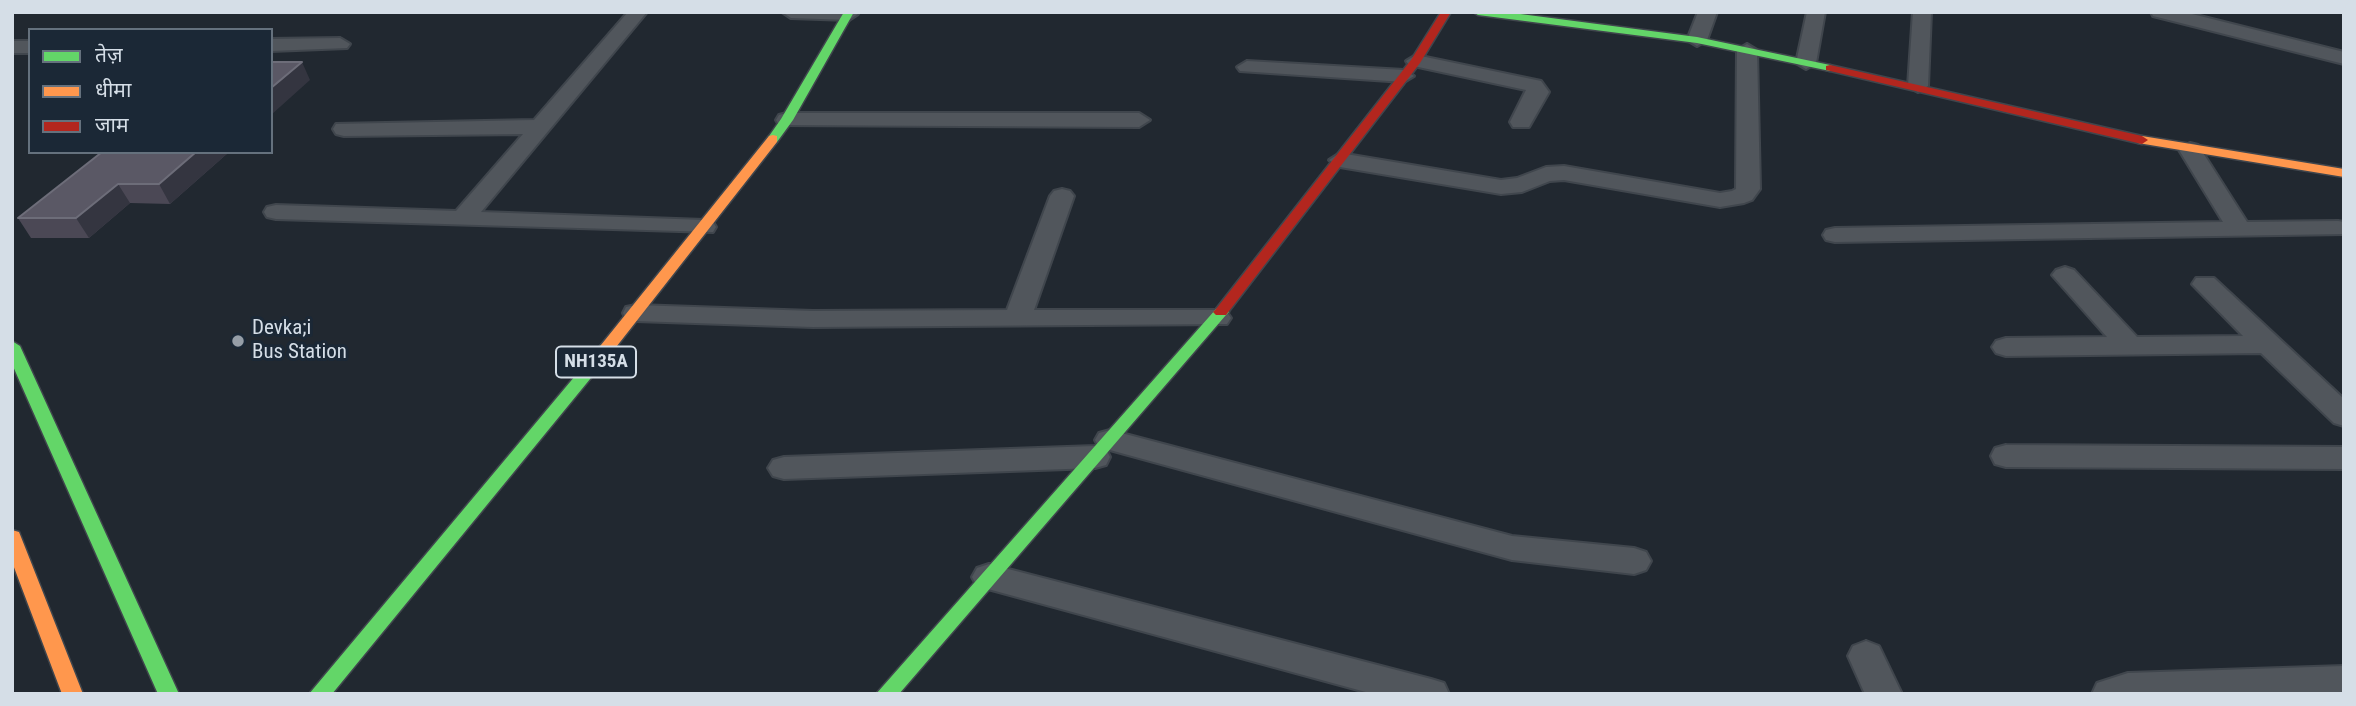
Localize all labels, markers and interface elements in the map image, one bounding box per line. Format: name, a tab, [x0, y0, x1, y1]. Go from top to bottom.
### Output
legend	[28, 28, 273, 154]
text: तेज़	[95, 43, 123, 67]
text: धीमा	[95, 78, 131, 102]
text: जाम	[95, 113, 129, 137]
place label: Devka;i Bus Station	[252, 316, 347, 366]
marker: Devka;i Bus Station	[230, 333, 246, 349]
road number: NH135A	[556, 346, 636, 378]

